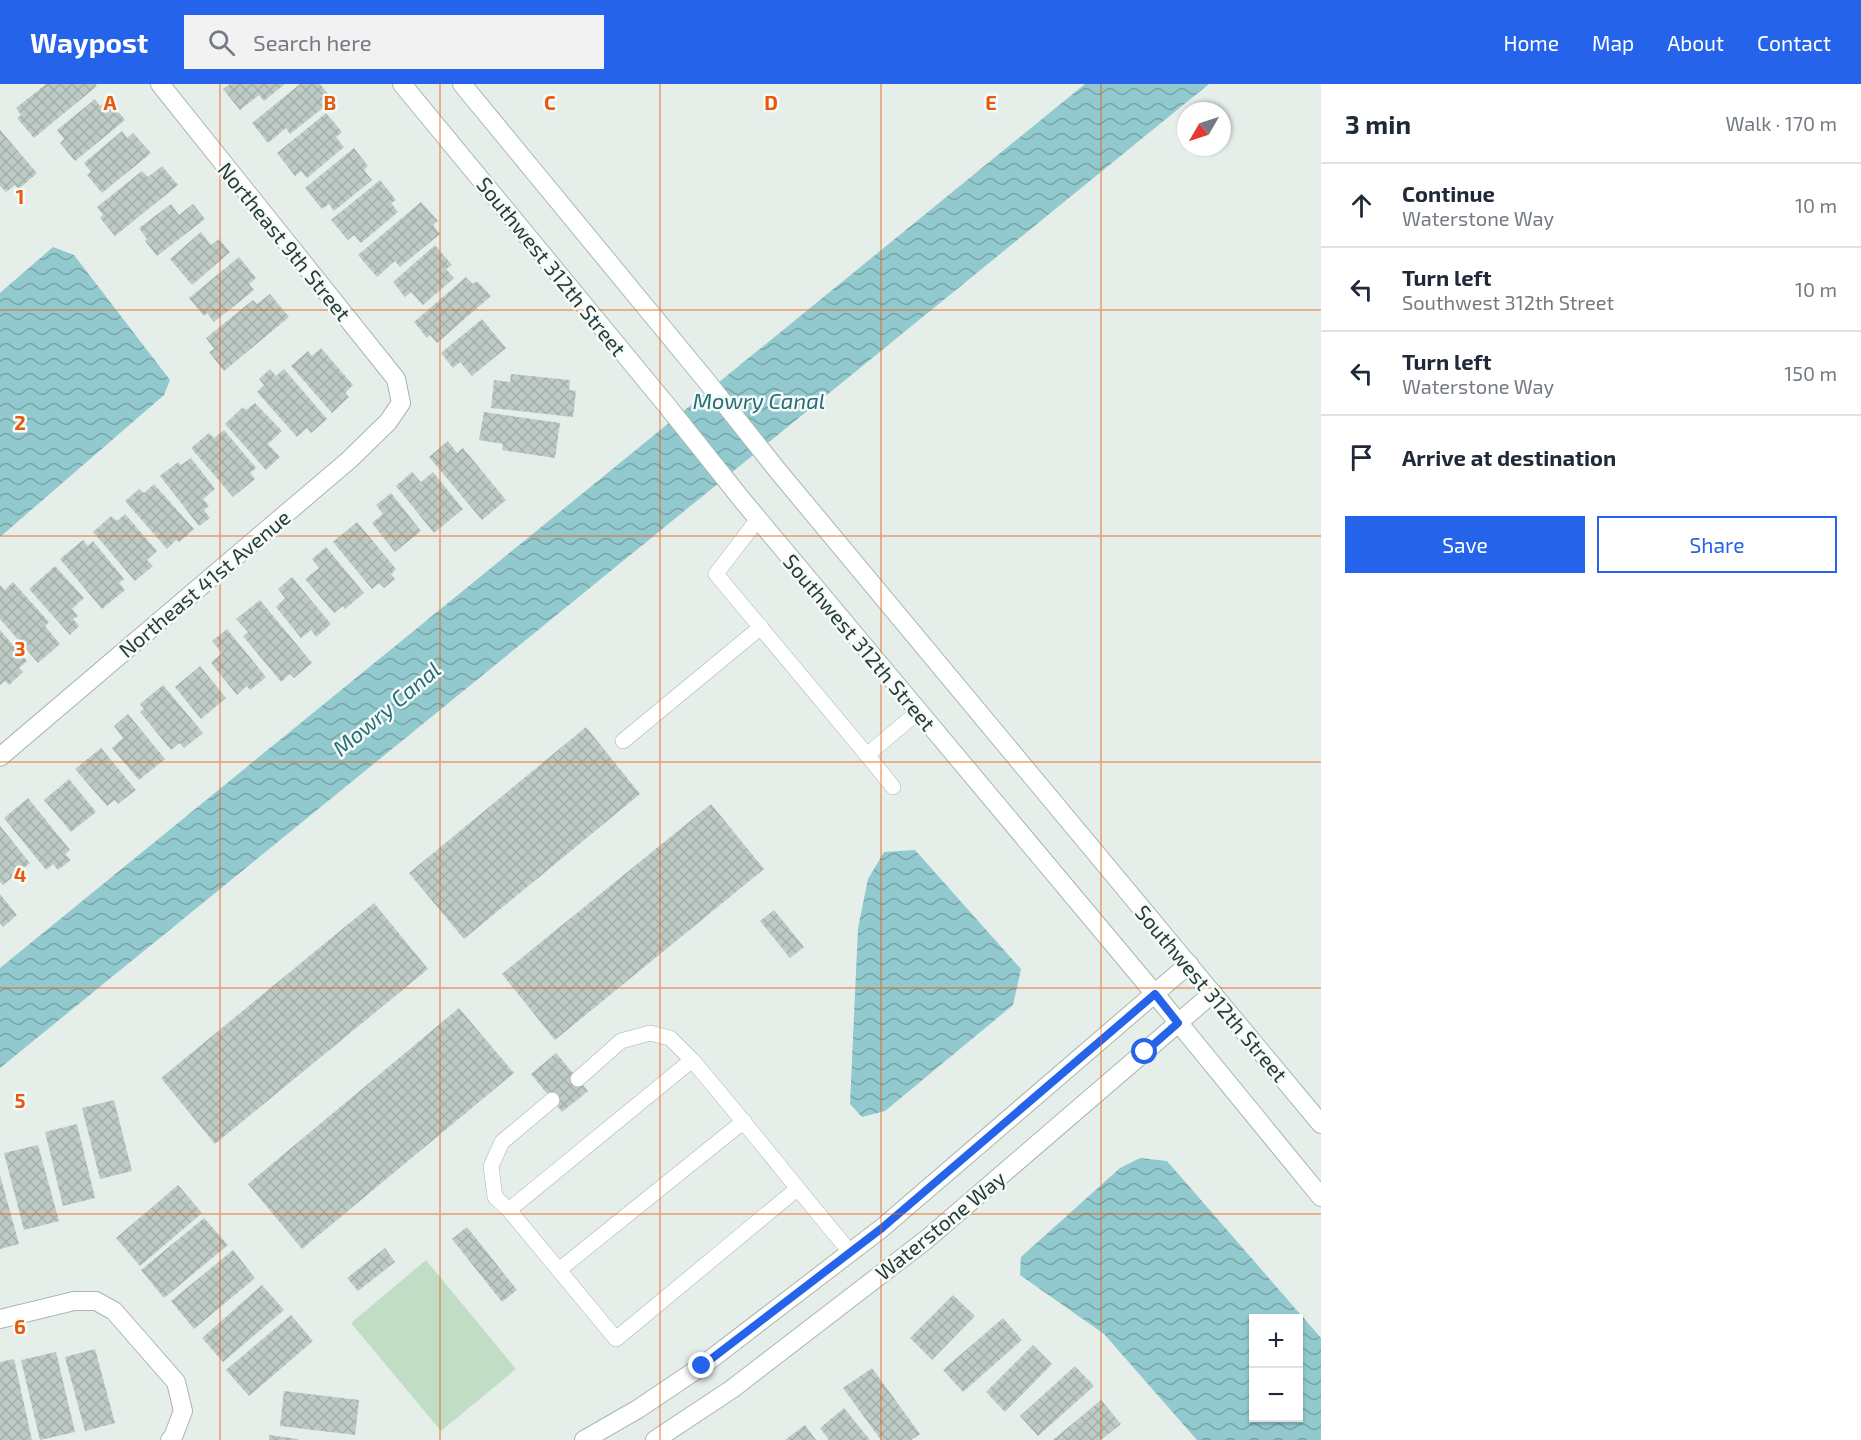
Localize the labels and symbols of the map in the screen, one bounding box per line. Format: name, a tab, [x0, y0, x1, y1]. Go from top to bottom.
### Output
text: A	[103, 90, 117, 114]
text: B	[324, 90, 336, 114]
text: C	[544, 90, 556, 114]
text: D	[764, 90, 778, 114]
text: E	[985, 90, 997, 114]
north arrow	[1177, 102, 1231, 156]
street label: Northeast 9th Street	[213, 157, 357, 325]
street label: Southwest 312th Street	[472, 172, 632, 360]
text: 1	[16, 184, 24, 208]
water label: Mowry Canal	[693, 387, 825, 414]
text: 2	[14, 410, 26, 434]
street label: Northeast 41st Avenue	[113, 504, 295, 662]
street label: Southwest 312th Street	[779, 549, 941, 735]
text: 3	[14, 636, 26, 660]
water label: Mowry Canal	[327, 655, 446, 761]
text: 4	[14, 862, 27, 886]
street label: Southwest 312th Street	[1131, 900, 1293, 1086]
route start	[1131, 1038, 1157, 1064]
text: 5	[14, 1088, 26, 1112]
street label: Waterstone Way	[870, 1165, 1010, 1285]
text: 6	[14, 1314, 26, 1338]
route end	[688, 1352, 714, 1378]

